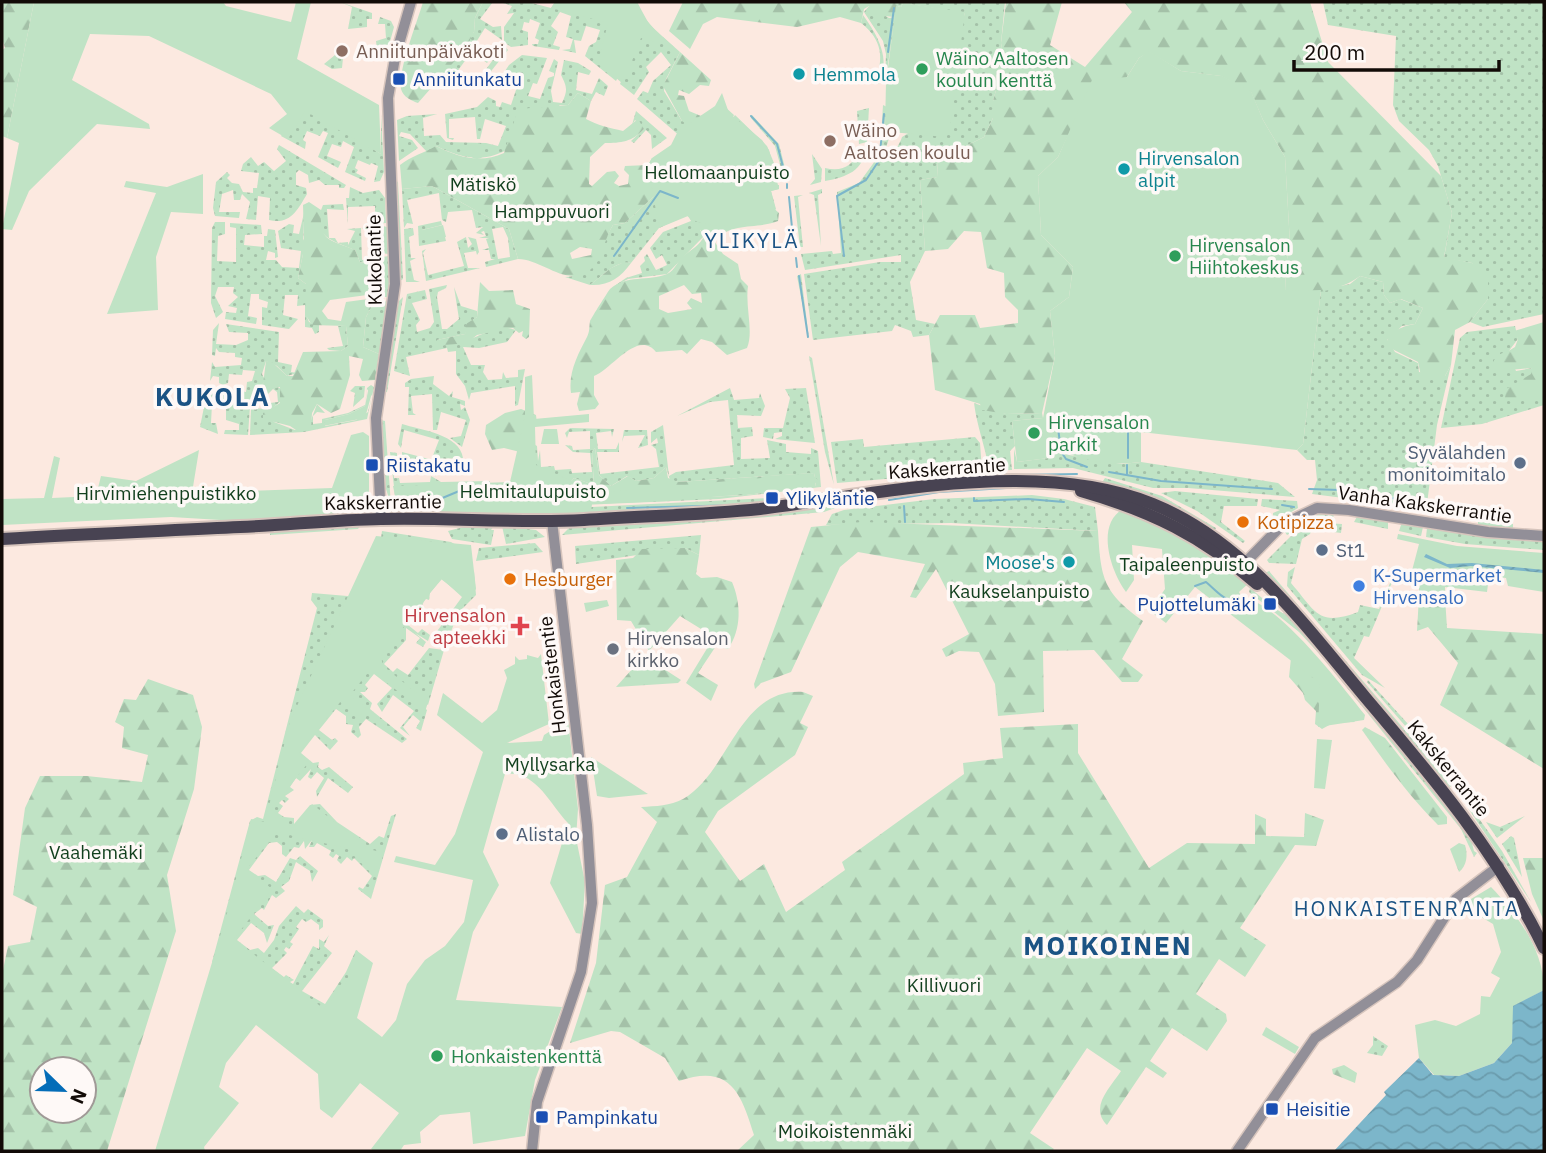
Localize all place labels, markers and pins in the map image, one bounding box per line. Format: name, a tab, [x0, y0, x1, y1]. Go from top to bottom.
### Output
place label: Anniitunpäiväkoti	[356, 39, 505, 63]
marker: Anniitunpäiväkoti	[334, 43, 350, 59]
place label: Wäino Aaltosen koulun kenttä	[936, 46, 1069, 92]
marker: Wäino Aaltosen koulun kenttä	[914, 61, 930, 77]
place label: Hemmola	[813, 62, 896, 86]
marker: Hemmola	[791, 66, 807, 82]
place label: Anniitunkatu	[413, 67, 522, 91]
marker: Anniitunkatu	[391, 71, 407, 87]
place label: Wäino Aaltosen koulu	[844, 118, 971, 164]
marker: Wäino Aaltosen koulu	[822, 133, 838, 149]
place label: Hirvensalon alpit	[1138, 146, 1240, 192]
marker: Hirvensalon alpit	[1116, 161, 1132, 177]
place label: Hirvensalon Hiihtokeskus	[1189, 233, 1299, 279]
marker: Hirvensalon Hiihtokeskus	[1167, 248, 1183, 264]
place label: Hirvensalon parkit	[1048, 410, 1150, 456]
marker: Hirvensalon parkit	[1026, 425, 1042, 441]
place label: Syvälahden monitoimitalo	[1387, 440, 1506, 486]
place label: Riistakatu	[386, 453, 471, 477]
marker: Syvälahden monitoimitalo	[1512, 455, 1528, 471]
marker: Riistakatu	[364, 457, 380, 473]
place label: Ylikyläntie	[786, 486, 875, 510]
marker: Ylikyläntie	[764, 490, 780, 506]
place label: Kotipizza	[1257, 510, 1334, 534]
marker: Kotipizza	[1235, 514, 1251, 530]
place label: St1	[1336, 538, 1365, 562]
marker: St1	[1314, 542, 1330, 558]
place label: Moose's	[985, 550, 1055, 574]
marker: Moose's	[1061, 554, 1077, 570]
place label: K-Supermarket Hirvensalo	[1373, 563, 1502, 609]
place label: Hesburger	[524, 567, 613, 591]
marker: Hesburger	[502, 571, 518, 587]
marker: K-Supermarket Hirvensalo	[1351, 578, 1367, 594]
place label: Pujottelumäki	[1137, 592, 1256, 616]
marker: Pujottelumäki	[1262, 596, 1278, 612]
place label: Hirvensalon apteekki	[404, 603, 506, 649]
marker: Hirvensalon apteekki	[512, 618, 528, 634]
place label: Hirvensalon kirkko	[627, 626, 729, 672]
marker: Hirvensalon kirkko	[605, 641, 621, 657]
place label: Alistalo	[516, 822, 580, 846]
marker: Alistalo	[494, 826, 510, 842]
place label: Honkaistenkenttä	[451, 1044, 602, 1068]
marker: Honkaistenkenttä	[429, 1048, 445, 1064]
place label: Heisitie	[1286, 1097, 1350, 1121]
marker: Heisitie	[1264, 1101, 1280, 1117]
place label: Pampinkatu	[556, 1105, 658, 1129]
marker: Pampinkatu	[534, 1109, 550, 1125]

